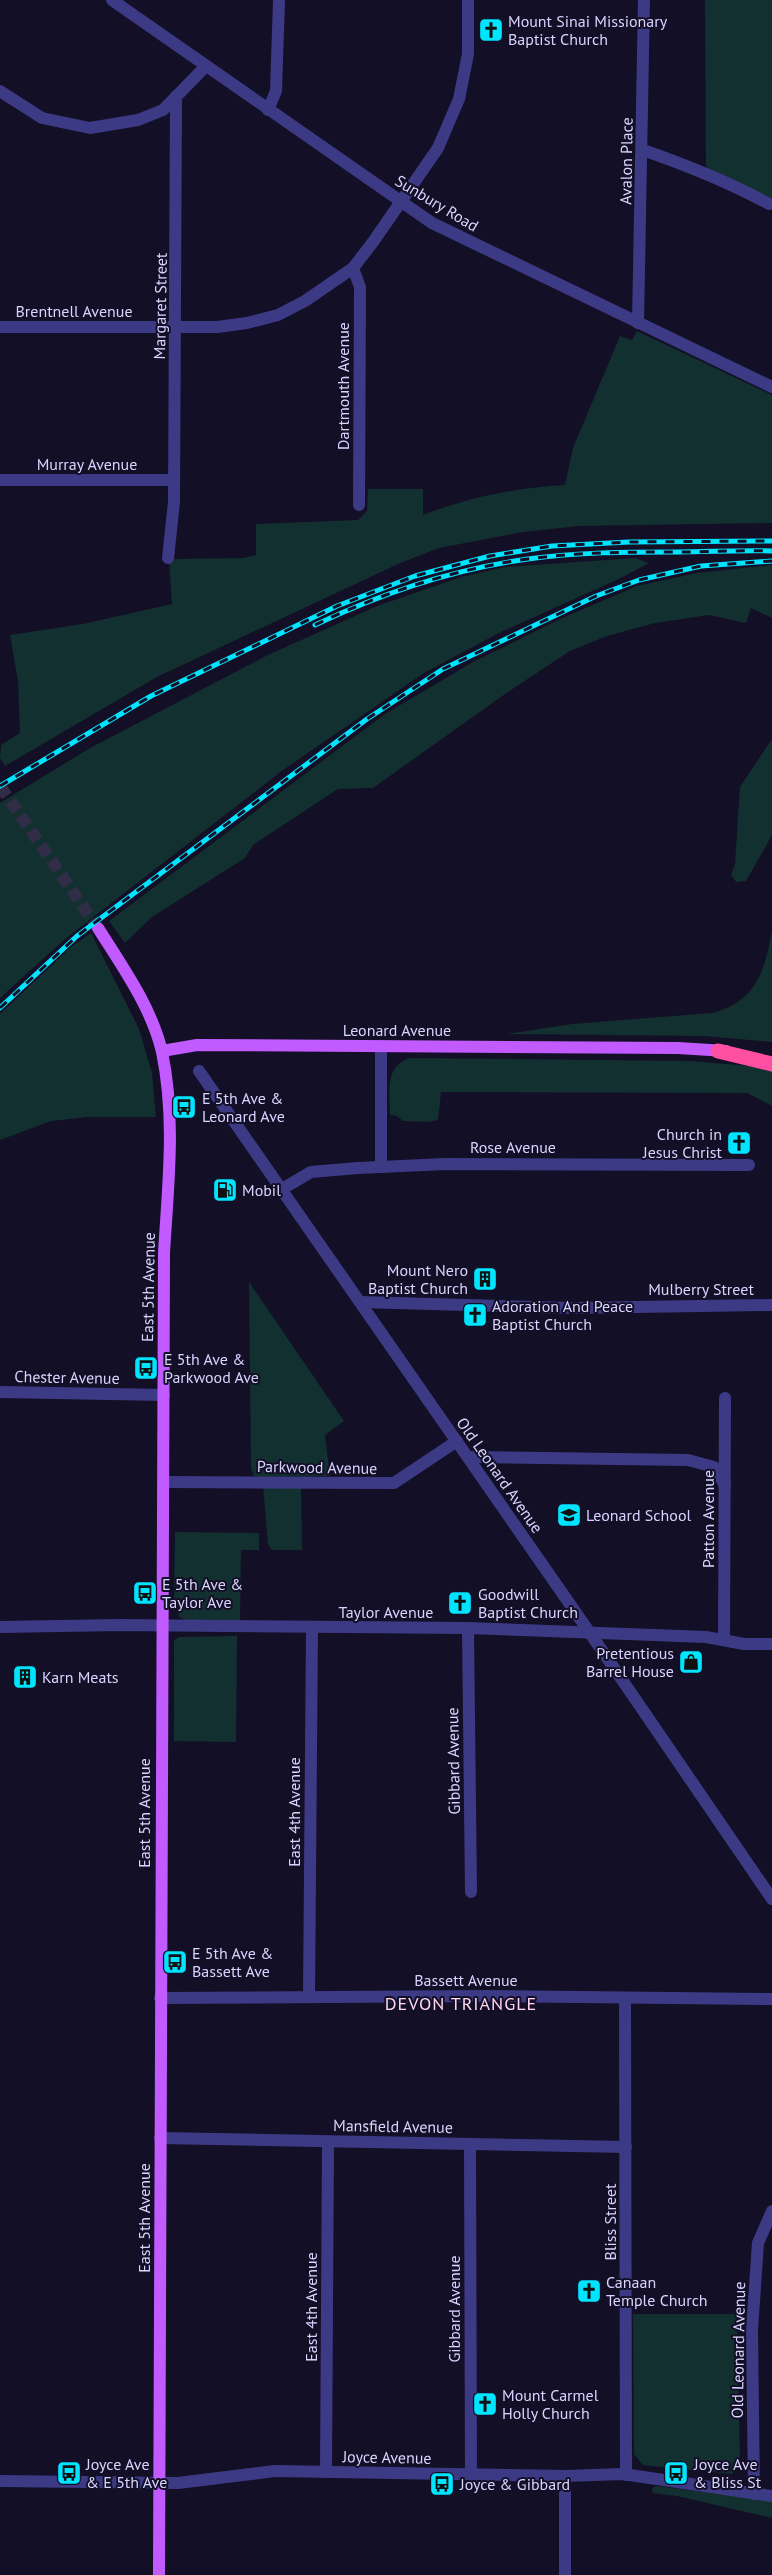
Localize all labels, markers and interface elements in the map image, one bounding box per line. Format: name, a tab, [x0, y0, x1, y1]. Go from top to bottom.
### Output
place label: Mount Sinai Missionary Baptist Church	[508, 11, 668, 49]
church icon: Mount Sinai Missionary Baptist Church	[478, 17, 504, 43]
street label: Avalon Place	[615, 117, 637, 205]
street label: Sunbury Road	[392, 170, 482, 236]
street label: Margaret Street	[149, 252, 171, 360]
street label: Brentnell Avenue	[15, 301, 133, 321]
street label: Dartmouth Avenue	[333, 322, 353, 450]
street label: Murray Avenue	[37, 454, 137, 474]
street label: Leonard Avenue	[343, 1020, 451, 1040]
place label: E 5th Ave & Leonard Ave	[202, 1088, 285, 1126]
bus stop icon: E 5th Ave & Leonard Ave	[171, 1094, 197, 1120]
place label: Church in Jesus Christ	[642, 1124, 723, 1162]
church icon: Church in Jesus Christ	[726, 1130, 752, 1156]
street label: Rose Avenue	[470, 1137, 556, 1157]
fuel station icon: Mobil	[212, 1177, 238, 1203]
place label: Mobil	[242, 1180, 281, 1200]
street label: East 5th Avenue	[137, 1232, 159, 1342]
place label: Mount Nero Baptist Church	[368, 1260, 468, 1298]
building icon: Mount Nero Baptist Church	[472, 1266, 498, 1292]
street label: Mulberry Street	[648, 1279, 754, 1299]
place label: Adoration And Peace Baptist Church	[492, 1296, 633, 1334]
church icon: Adoration And Peace Baptist Church	[462, 1302, 488, 1328]
place label: E 5th Ave & Parkwood Ave	[164, 1349, 259, 1387]
bus stop icon: E 5th Ave & Parkwood Ave	[133, 1355, 159, 1381]
street label: Chester Avenue	[14, 1366, 120, 1388]
street label: Old Leonard Avenue	[453, 1413, 547, 1537]
street label: Parkwood Avenue	[257, 1456, 377, 1478]
street label: Patton Avenue	[698, 1470, 718, 1568]
school or university icon: Leonard School	[556, 1502, 582, 1528]
place label: Leonard School	[586, 1505, 691, 1525]
place label: E 5th Ave & Taylor Ave	[162, 1574, 243, 1612]
bus stop icon: E 5th Ave & Taylor Ave	[132, 1580, 158, 1606]
place label: Goodwill Baptist Church	[478, 1584, 578, 1622]
church icon: Goodwill Baptist Church	[447, 1590, 473, 1616]
street label: Taylor Avenue	[338, 1602, 434, 1622]
place label: Pretentious Barrel House	[586, 1643, 674, 1681]
shop icon: Pretentious Barrel House	[678, 1649, 704, 1675]
building icon: Karn Meats	[12, 1664, 38, 1690]
place label: Karn Meats	[42, 1667, 119, 1687]
street label: Gibbard Avenue	[442, 1707, 464, 1815]
street label: East 4th Avenue	[284, 1757, 304, 1867]
street label: East 5th Avenue	[134, 1758, 154, 1868]
place label: E 5th Ave & Bassett Ave	[192, 1943, 273, 1981]
bus stop icon: E 5th Ave & Bassett Ave	[162, 1949, 188, 1975]
street label: Bassett Avenue	[414, 1970, 518, 1990]
district label: DEVON TRIANGLE	[385, 1992, 537, 2015]
street label: Mansfield Avenue	[333, 2115, 453, 2137]
street label: East 5th Avenue	[134, 2163, 154, 2273]
street label: Bliss Street	[600, 2183, 620, 2260]
street label: East 4th Avenue	[301, 2252, 321, 2362]
street label: Gibbard Avenue	[444, 2255, 464, 2363]
place label: Canaan Temple Church	[606, 2272, 708, 2310]
church icon: Canaan Temple Church	[576, 2278, 602, 2304]
street label: Old Leonard Avenue	[727, 2281, 749, 2419]
place label: Mount Carmel Holly Church	[502, 2385, 599, 2423]
church icon: Mount Carmel Holly Church	[472, 2391, 498, 2417]
street label: Joyce Avenue	[341, 2446, 432, 2468]
place label: Joyce Ave & E 5th Ave	[85, 2454, 167, 2492]
place label: Joyce Ave & Bliss St	[693, 2454, 762, 2492]
bus stop icon: Joyce Ave & E 5th Ave	[56, 2460, 82, 2486]
bus stop icon: Joyce Ave & Bliss St	[663, 2460, 689, 2486]
bus stop icon: Joyce & Gibbard	[429, 2471, 455, 2497]
place label: Joyce & Gibbard	[459, 2474, 570, 2494]

